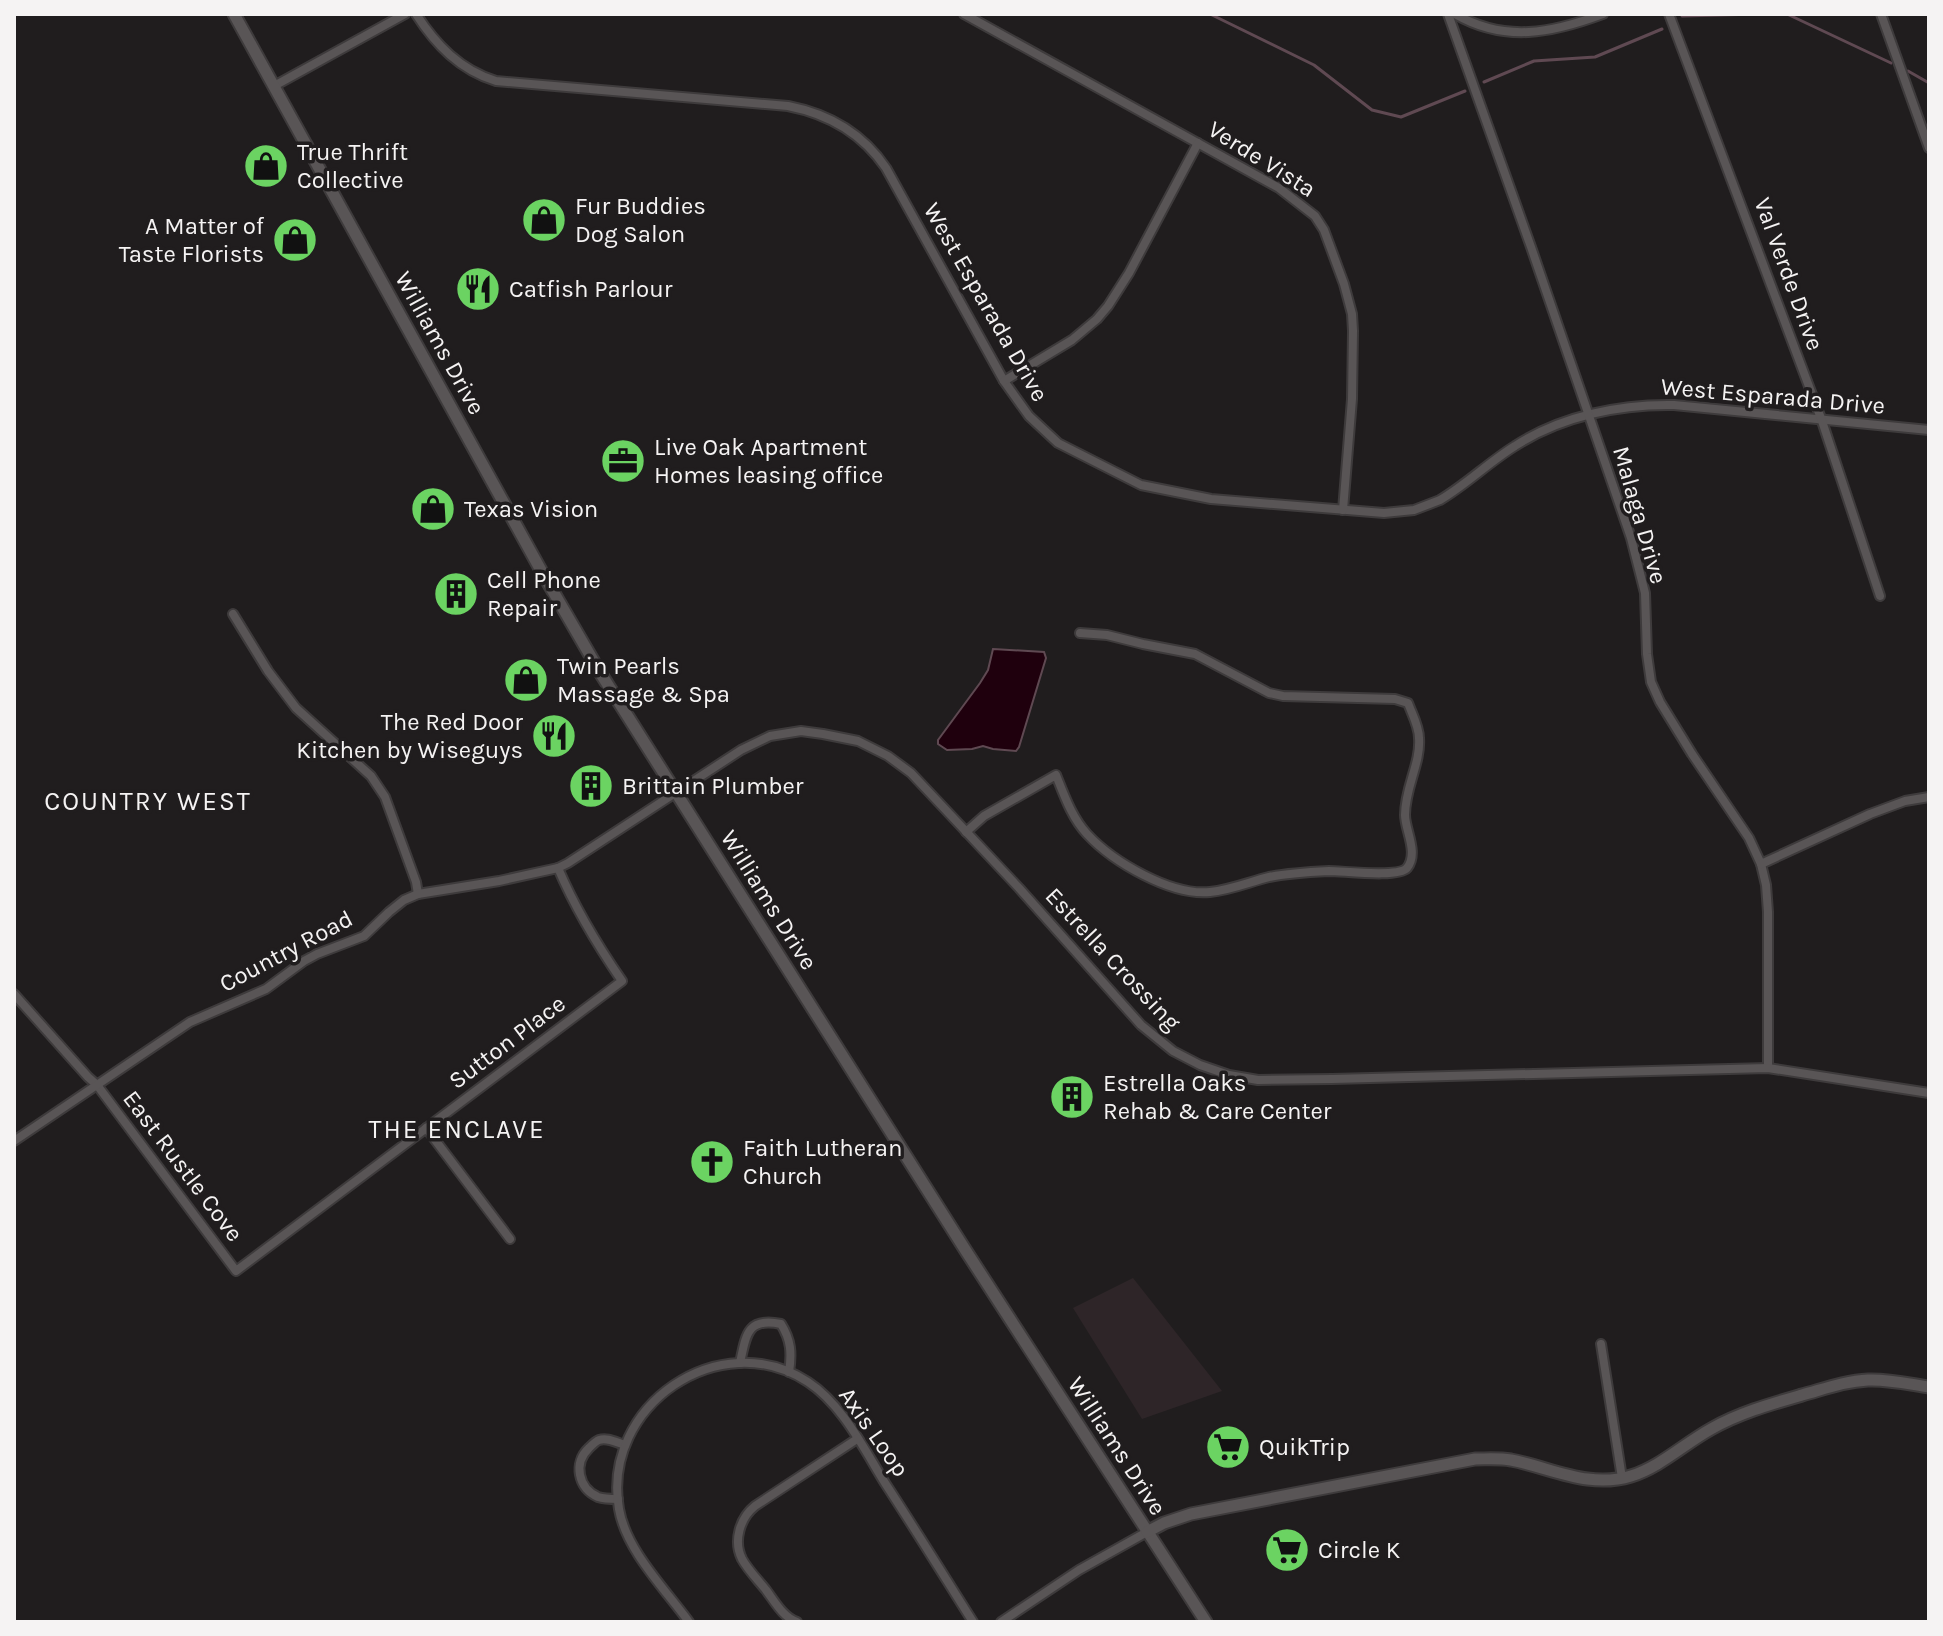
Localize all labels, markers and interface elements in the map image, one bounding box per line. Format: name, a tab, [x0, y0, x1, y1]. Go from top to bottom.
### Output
street label: Verde Vista	[1203, 115, 1321, 203]
place label: True Thrift Collective	[297, 138, 408, 194]
shop icon: True Thrift Collective	[242, 142, 290, 190]
place label: Fur Buddies Dog Salon	[575, 192, 706, 248]
street label: Val Verde Drive	[1748, 194, 1830, 354]
shop icon: Fur Buddies Dog Salon	[520, 196, 568, 244]
street label: West Esparada Drive	[918, 198, 1054, 406]
place label: A Matter of Taste Florists	[119, 212, 265, 268]
shop icon: A Matter of Taste Florists	[271, 216, 319, 264]
restaurant icon: Catfish Parlour	[454, 265, 502, 313]
street label: Williams Drive	[389, 267, 491, 419]
place label: Catfish Parlour	[509, 275, 673, 303]
street label: West Esparada Drive	[1660, 372, 1886, 420]
place label: Live Oak Apartment Homes leasing office	[654, 433, 883, 489]
office icon: Live Oak Apartment Homes leasing office	[599, 437, 647, 485]
street label: Malaga Drive	[1607, 443, 1673, 587]
shop icon: Texas Vision	[409, 485, 457, 533]
place label: Texas Vision	[464, 495, 598, 523]
place label: Cell Phone Repair	[487, 566, 601, 622]
building icon: Cell Phone Repair	[432, 570, 480, 618]
place label: Twin Pearls Massage & Spa	[557, 652, 730, 708]
shop icon: Twin Pearls Massage & Spa	[502, 656, 550, 704]
place label: The Red Door Kitchen by Wiseguys	[296, 708, 523, 764]
restaurant icon: The Red Door Kitchen by Wiseguys	[530, 712, 578, 760]
building icon: Brittain Plumber	[567, 762, 615, 810]
place label: Brittain Plumber	[622, 772, 804, 800]
district label: COUNTRY WEST	[44, 786, 252, 817]
street label: Williams Drive	[715, 825, 823, 975]
street label: Estrella Crossing	[1040, 882, 1187, 1037]
street label: Country Road	[215, 904, 357, 998]
street label: Sutton Place	[443, 989, 571, 1095]
place label: Estrella Oaks Rehab & Care Center	[1103, 1069, 1332, 1125]
building icon: Estrella Oaks Rehab & Care Center	[1048, 1073, 1096, 1121]
street label: East Rustle Cove	[117, 1085, 249, 1247]
district label: THE ENCLAVE	[368, 1114, 546, 1145]
place label: Faith Lutheran Church	[743, 1134, 903, 1190]
church icon: Faith Lutheran Church	[688, 1138, 736, 1186]
street label: Williams Drive	[1062, 1372, 1172, 1520]
street label: Axis Loop	[833, 1382, 915, 1482]
supermarket icon: QuikTrip	[1204, 1423, 1252, 1471]
place label: QuikTrip	[1259, 1433, 1350, 1461]
supermarket icon: Circle K	[1263, 1526, 1311, 1574]
place label: Circle K	[1318, 1536, 1401, 1564]

